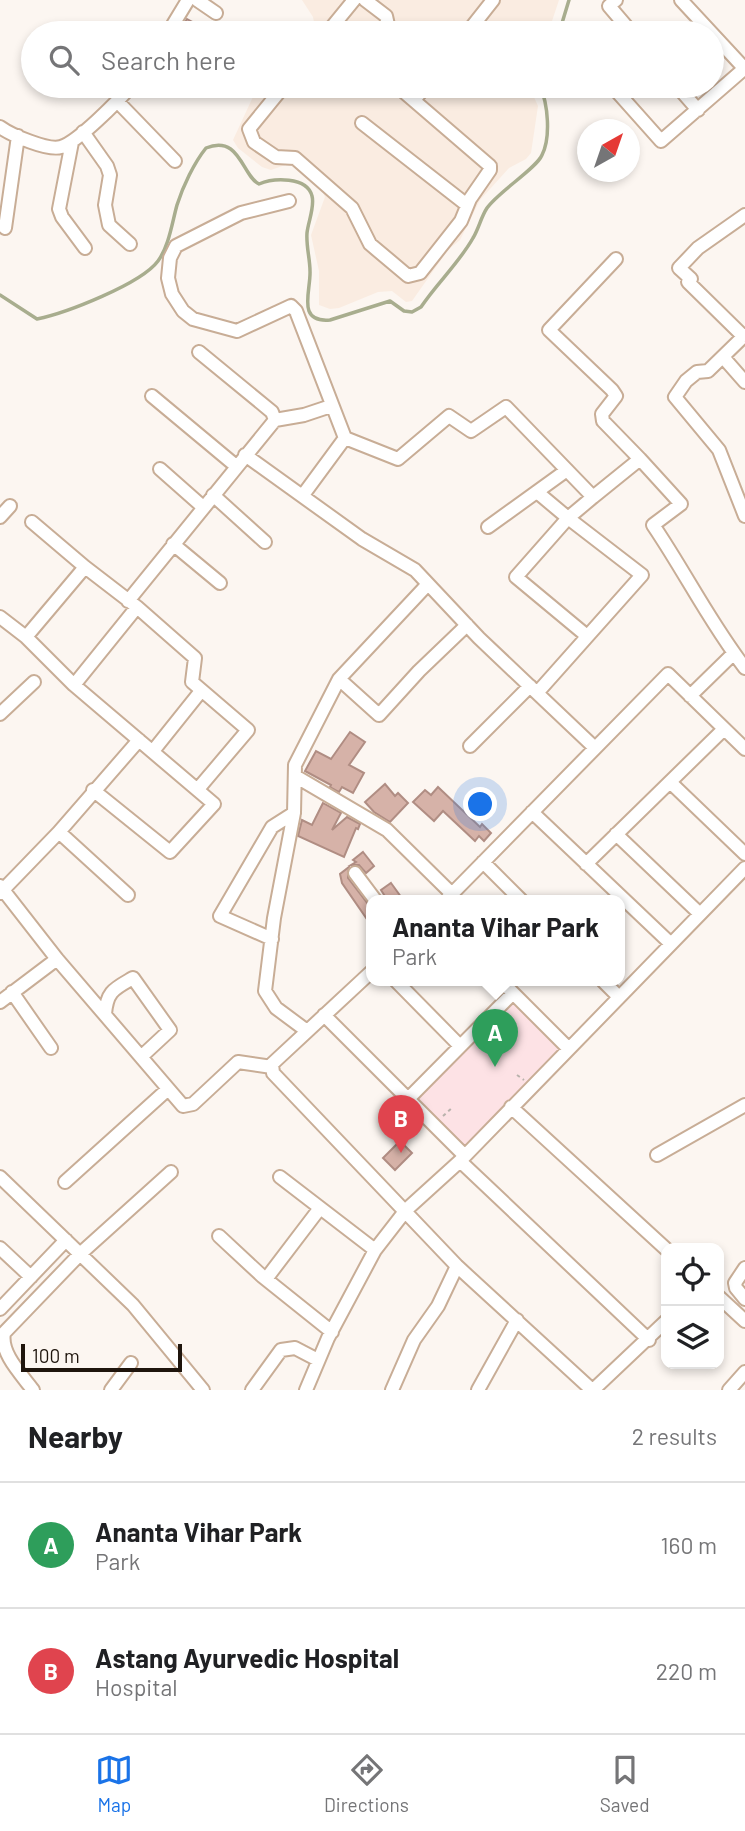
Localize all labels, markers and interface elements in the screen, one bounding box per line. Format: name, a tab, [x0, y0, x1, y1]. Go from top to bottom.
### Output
search box	[21, 21, 724, 98]
icon: search	[45, 41, 83, 79]
text: Search here	[101, 44, 236, 75]
north arrow	[577, 119, 640, 182]
your location	[463, 787, 497, 821]
popup	[366, 895, 625, 986]
text: Ananta Vihar Park	[392, 911, 599, 942]
text: Park	[392, 942, 437, 970]
pin: A	[472, 1009, 518, 1067]
pin: B	[378, 1095, 424, 1153]
map controls	[661, 1243, 724, 1369]
button: locate	[661, 1243, 724, 1306]
button: layers	[661, 1306, 724, 1369]
scale bar	[21, 1341, 182, 1373]
text: 100 m	[32, 1344, 80, 1367]
text: Nearby	[28, 1418, 123, 1454]
text: 2 results	[632, 1422, 717, 1450]
text: Ananta Vihar Park	[95, 1516, 302, 1547]
text: A	[43, 1531, 59, 1559]
text: 160 m	[660, 1531, 717, 1559]
text: Park	[95, 1547, 140, 1575]
text: Astang Ayurvedic Hospital	[95, 1642, 399, 1673]
text: B	[44, 1657, 58, 1685]
text: 220 m	[656, 1657, 717, 1685]
text: Hospital	[95, 1673, 178, 1701]
tab: Map	[95, 1751, 133, 1816]
tab: Directions	[324, 1751, 409, 1816]
tab: Saved	[600, 1751, 650, 1816]

